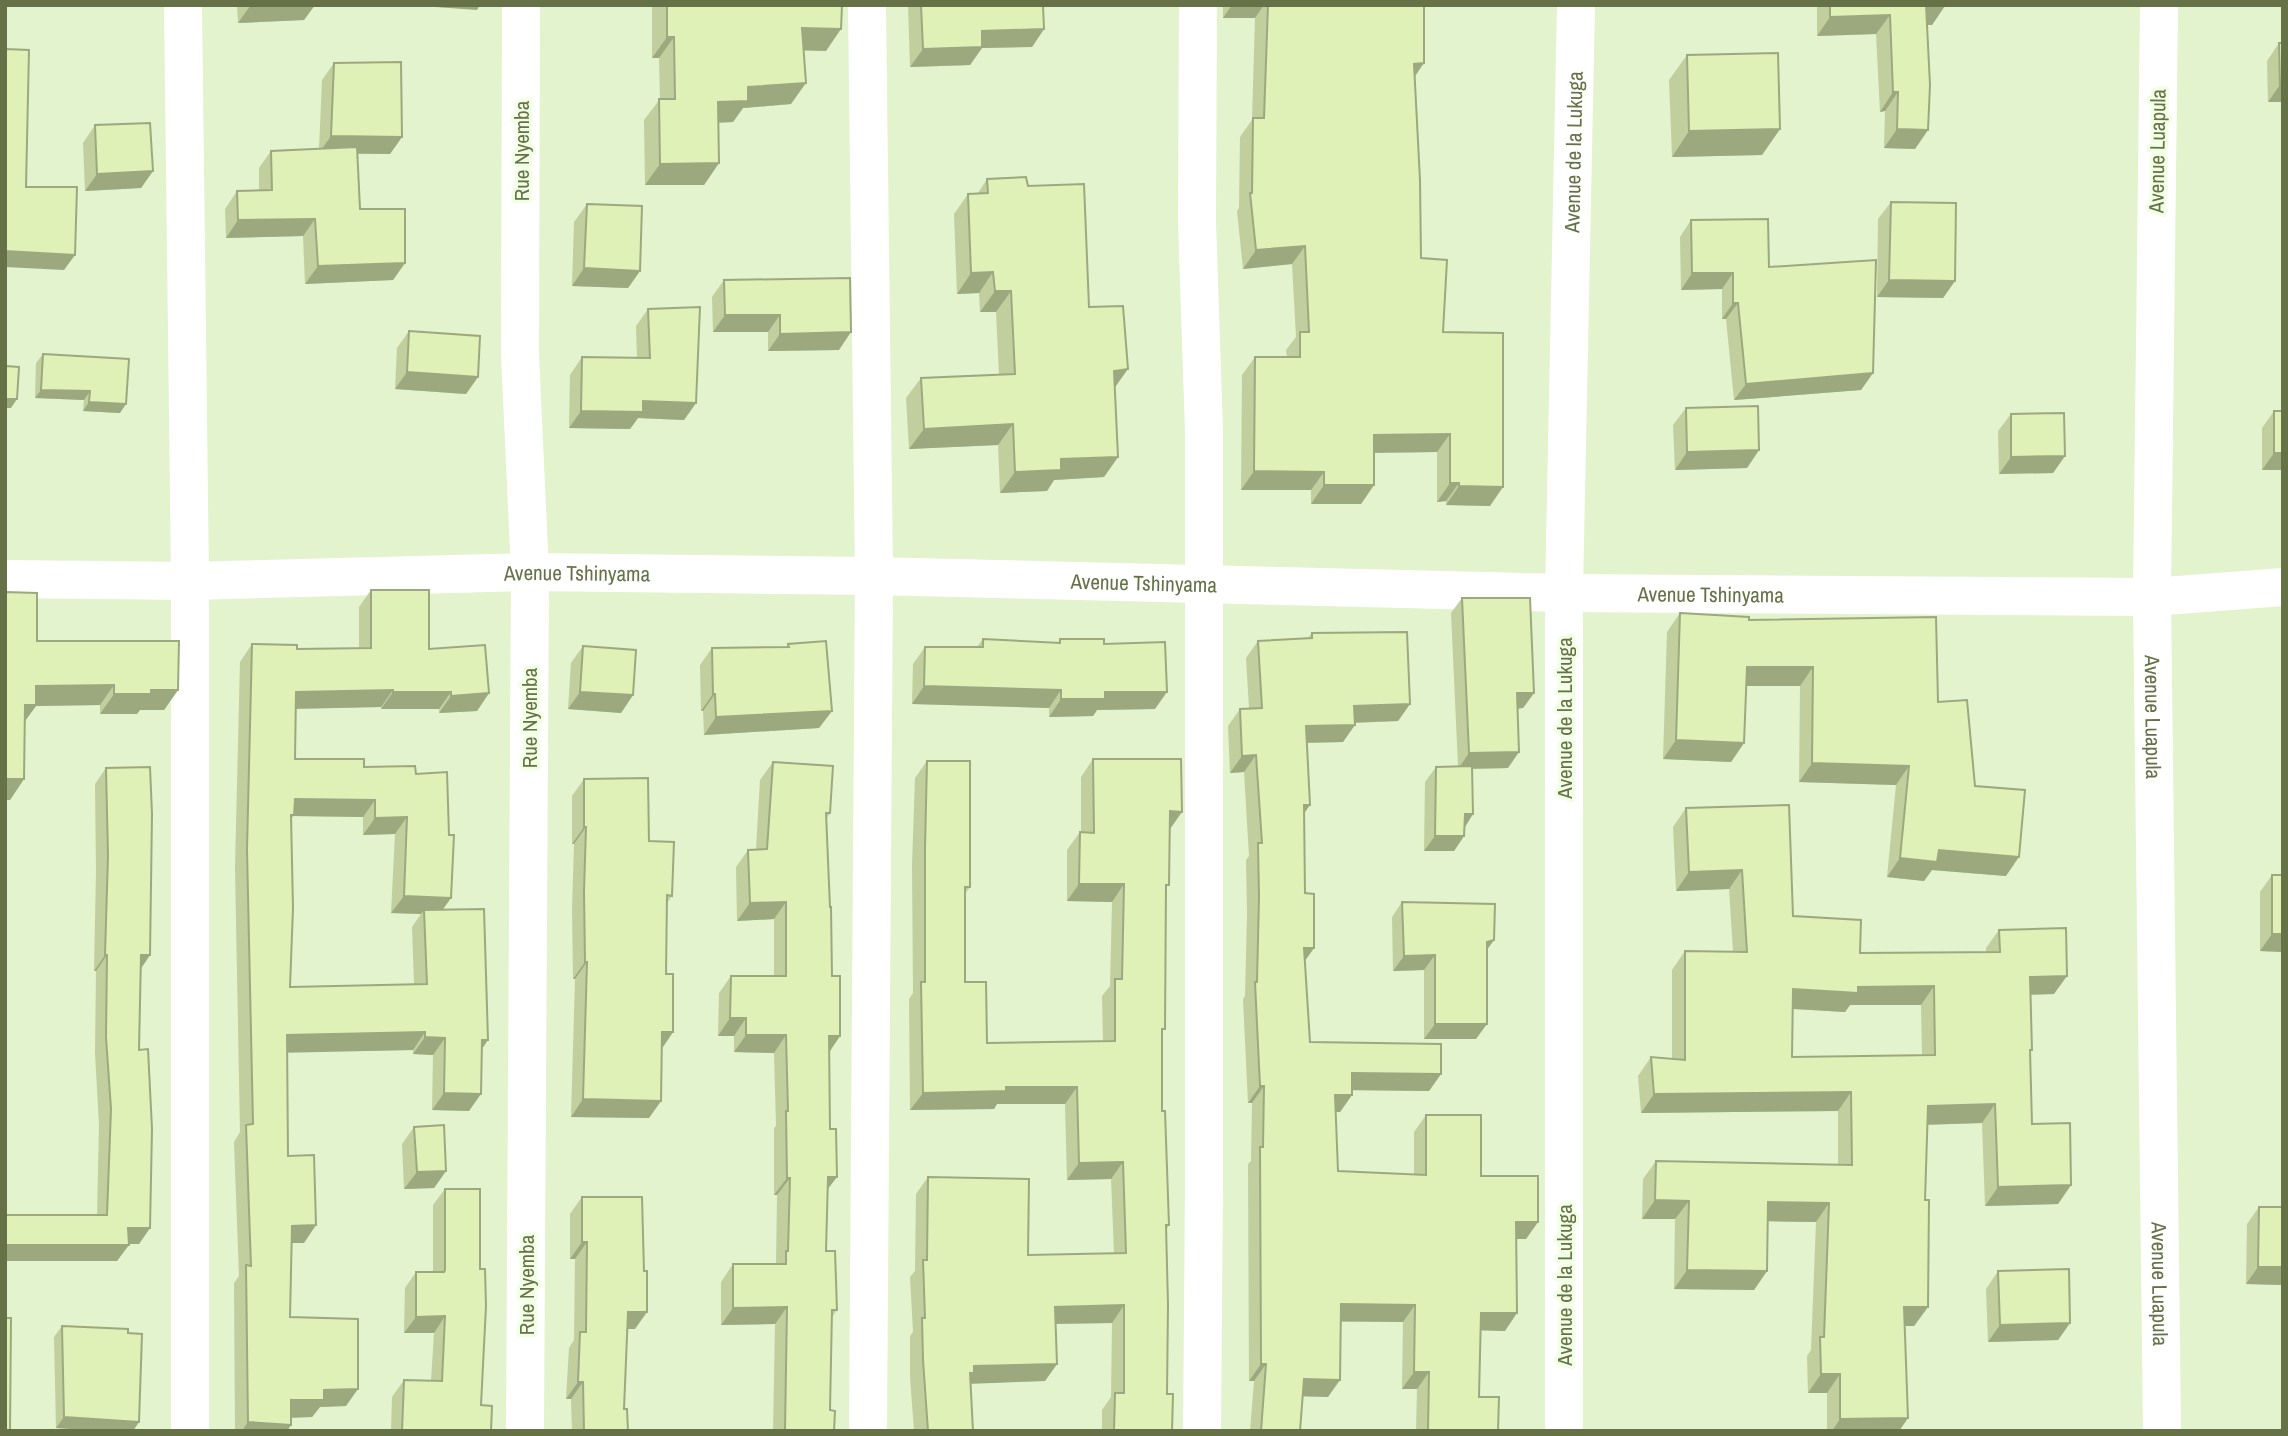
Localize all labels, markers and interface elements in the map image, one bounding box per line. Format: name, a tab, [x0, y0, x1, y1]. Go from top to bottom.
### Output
street label: Avenue de la Lukuga	[1557, 71, 1589, 234]
street label: Avenue Luapula	[2141, 88, 2173, 214]
street label: Rue Nyemba	[507, 100, 536, 201]
street label: Avenue Tshinyama	[502, 557, 651, 588]
street label: Avenue Tshinyama	[1069, 566, 1218, 599]
street label: Avenue Tshinyama	[1636, 579, 1784, 609]
street label: Avenue de la Lukuga	[1550, 637, 1579, 800]
street label: Avenue Luapula	[2138, 654, 2169, 780]
street label: Rue Nyemba	[515, 667, 544, 768]
street label: Avenue de la Lukuga	[1550, 1204, 1579, 1367]
street label: Avenue Luapula	[2145, 1221, 2175, 1347]
street label: Rue Nyemba	[512, 1234, 541, 1335]

